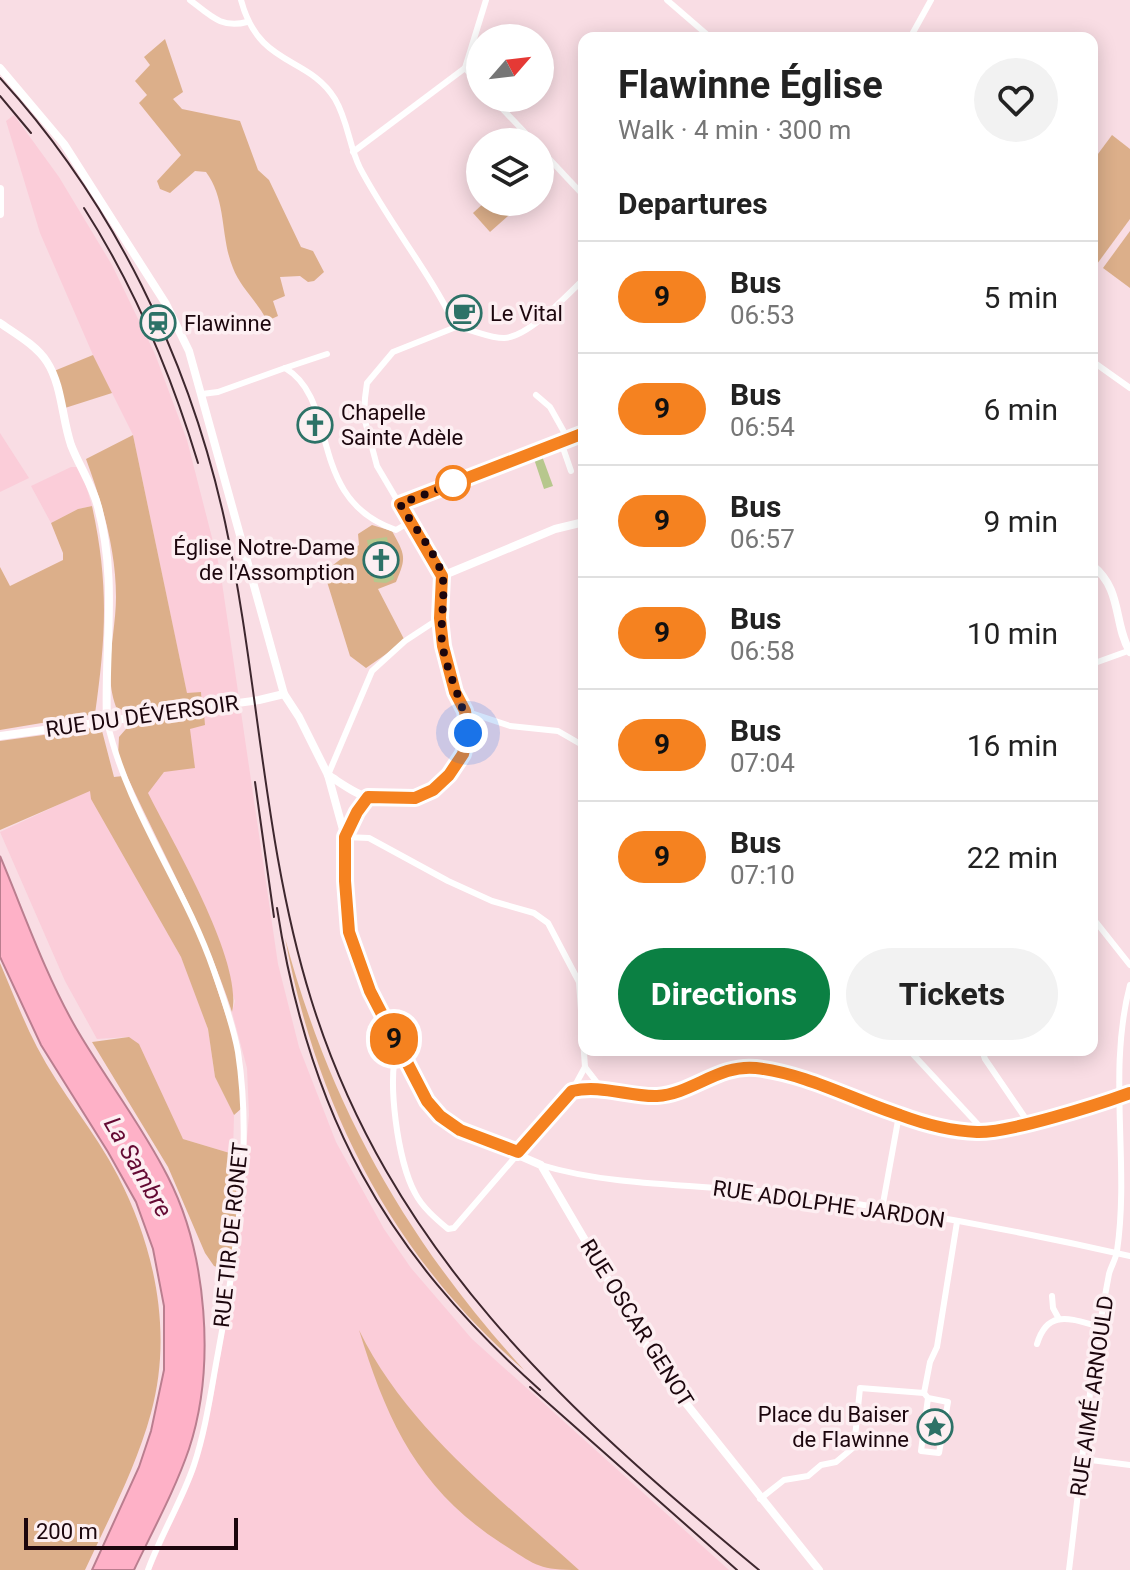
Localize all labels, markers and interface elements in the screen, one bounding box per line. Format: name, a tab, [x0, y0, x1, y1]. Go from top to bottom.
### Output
north arrow	[466, 24, 554, 112]
map controls	[466, 24, 554, 216]
button: heart	[974, 58, 1058, 142]
text: Flawinne Église	[618, 63, 883, 107]
text: Walk · 4 min · 300 m	[618, 115, 851, 145]
button: layers	[466, 128, 554, 216]
text: Departures	[618, 186, 768, 221]
text: Bus	[730, 265, 781, 300]
text: 9	[654, 280, 670, 313]
text: 5 min	[984, 280, 1058, 315]
cafe icon: Le Vital	[445, 294, 483, 332]
text: 06:53	[730, 300, 795, 330]
place label: Le Vital	[490, 301, 563, 326]
station icon: Flawinne	[139, 304, 177, 342]
place label: Flawinne	[184, 311, 271, 336]
text: Bus	[730, 377, 781, 412]
text: 9	[654, 392, 670, 425]
text: 6 min	[984, 392, 1058, 427]
place label: Chapelle Sainte Adèle	[341, 400, 463, 450]
church icon: Chapelle Sainte Adèle	[296, 406, 334, 444]
text: 06:54	[730, 412, 795, 442]
unlabelled marker	[436, 466, 470, 500]
text: Bus	[730, 489, 781, 524]
text: 9	[654, 504, 670, 537]
text: 9 min	[984, 504, 1058, 539]
text: 06:57	[730, 524, 795, 554]
place label: Église Notre-Dame de l'Assomption	[173, 535, 355, 585]
church icon: Église Notre-Dame de l'Assomption	[362, 541, 400, 579]
text: Bus	[730, 601, 781, 636]
text: 9	[654, 616, 670, 649]
text: 10 min	[967, 616, 1058, 651]
text: 06:58	[730, 636, 795, 666]
street label: RUE DU DÉVERSOIR	[44, 690, 241, 742]
your location	[448, 713, 488, 753]
text: Bus	[730, 713, 781, 748]
text: 9	[654, 728, 670, 761]
text: 16 min	[967, 728, 1058, 763]
text: 07:04	[730, 748, 795, 778]
text: Bus	[730, 825, 781, 860]
text: 9	[654, 840, 670, 873]
text: 22 min	[967, 840, 1058, 875]
text: 07:10	[730, 860, 795, 890]
button: Directions	[618, 948, 830, 1040]
button: Tickets	[846, 948, 1058, 1040]
line badge: 9	[368, 1013, 420, 1065]
text: 9	[386, 1022, 402, 1055]
water label: La Sambre	[98, 1112, 178, 1222]
street label: RUE TIR DE RONET	[209, 1141, 253, 1329]
street label: RUE ADOLPHE JARDON	[711, 1175, 947, 1233]
street label: RUE OSCAR GENOT	[575, 1235, 699, 1411]
street label: RUE AIMÉ ARNOULD	[1066, 1294, 1118, 1498]
place label: Place du Baiser de Flawinne	[758, 1402, 910, 1452]
place icon: Place du Baiser de Flawinne	[916, 1408, 954, 1446]
scale bar	[24, 1514, 238, 1550]
text: 200 m	[36, 1519, 98, 1544]

